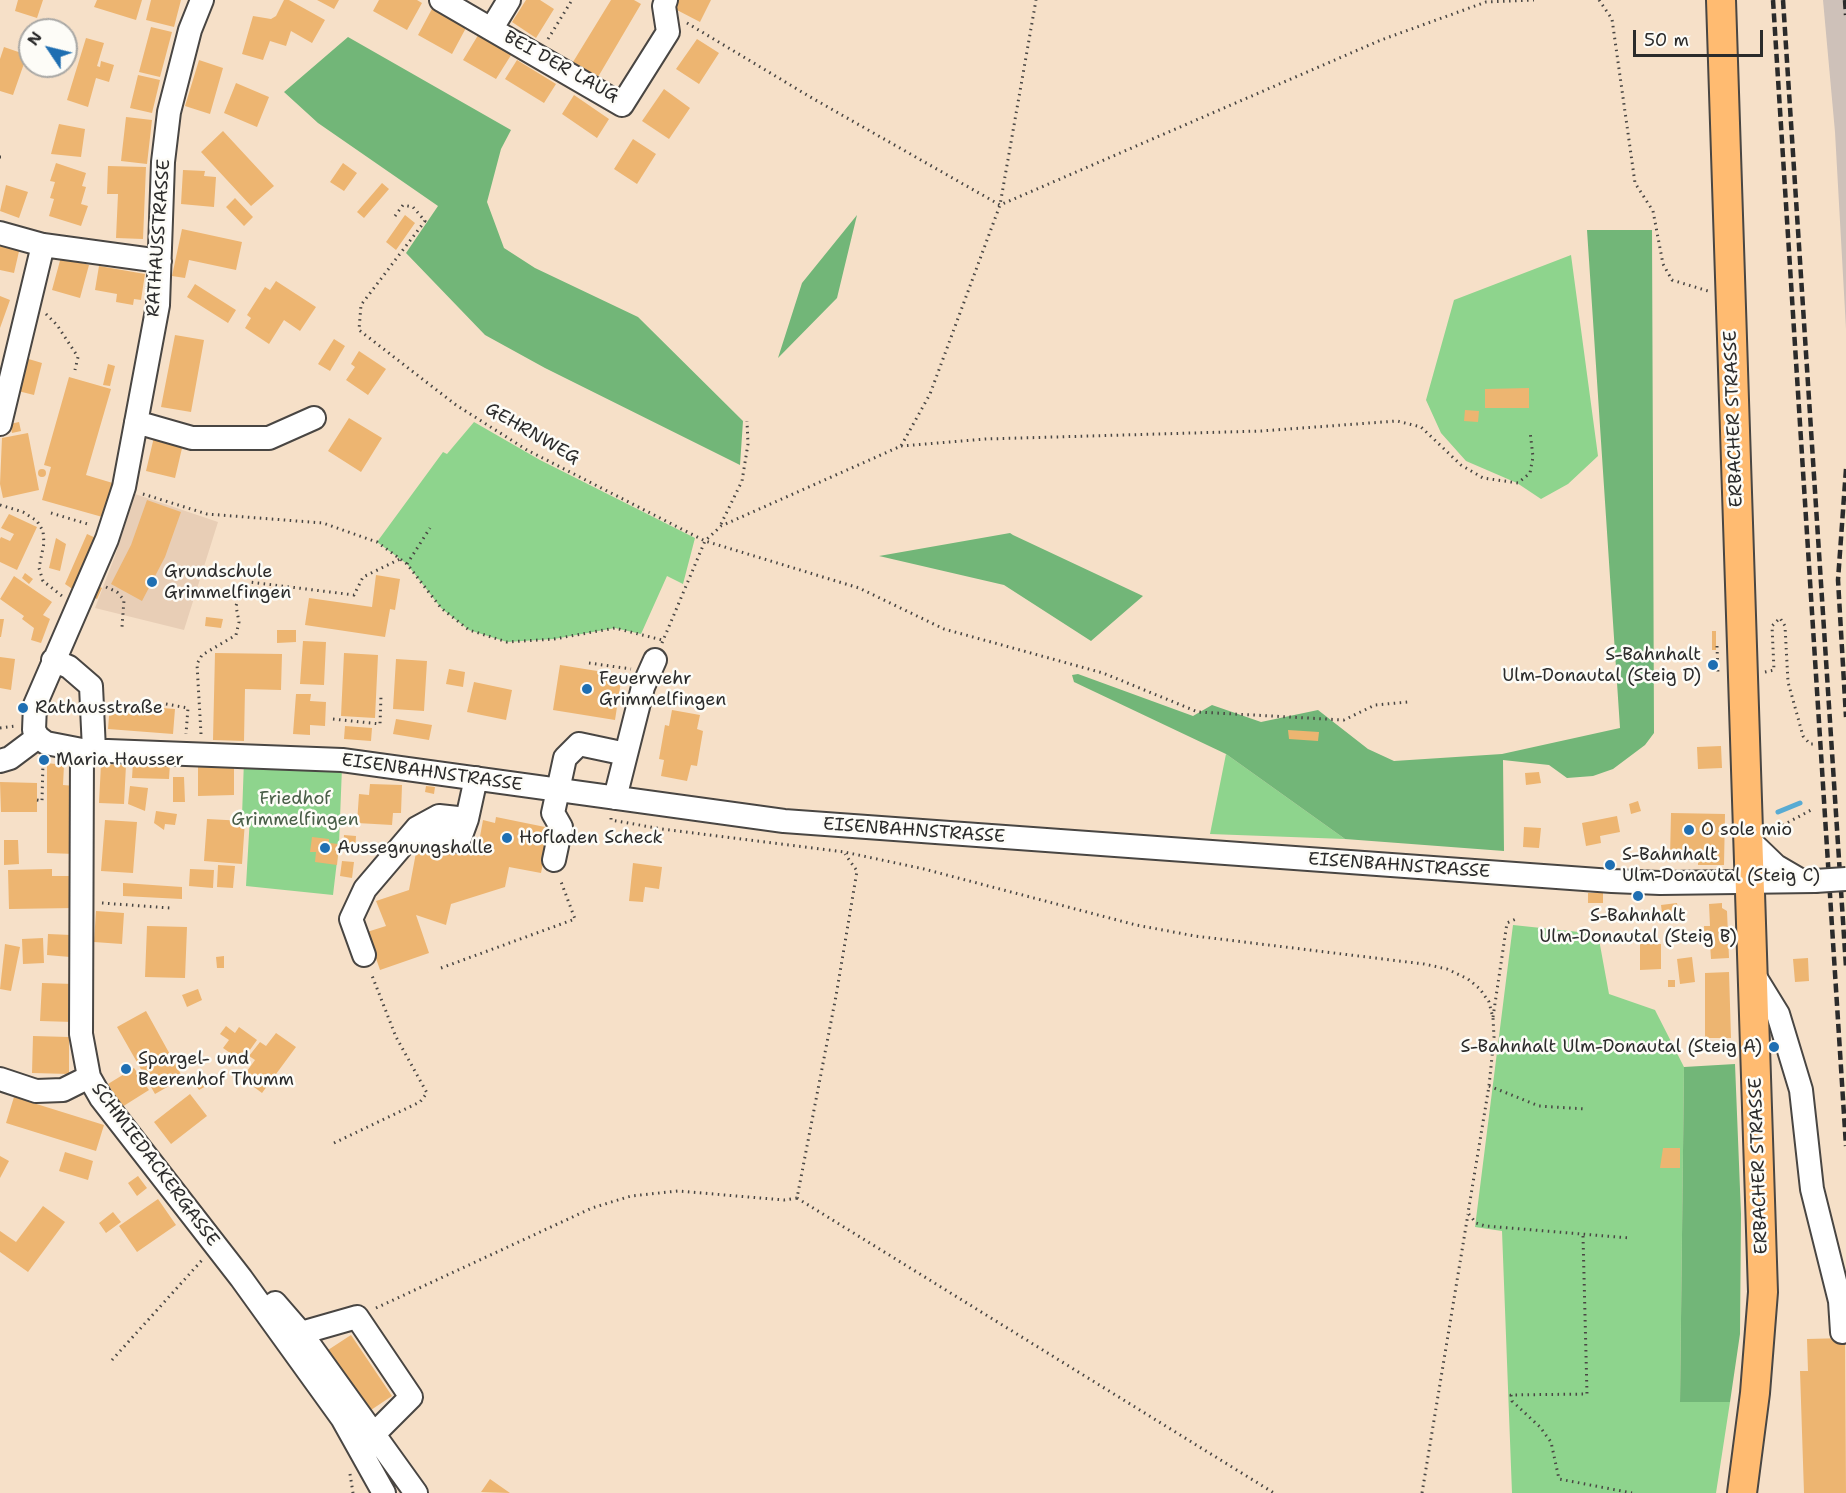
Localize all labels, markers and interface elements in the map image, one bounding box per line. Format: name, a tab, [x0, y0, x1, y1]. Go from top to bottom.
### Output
north arrow	[18, 18, 78, 78]
scale bar	[1636, 18, 1766, 56]
text: N	[22, 27, 47, 50]
street label: BEI DER LAUG	[500, 27, 622, 107]
text: 50 m	[1644, 28, 1689, 52]
street label: RATHAUSSTRASSE	[143, 158, 175, 318]
street label: ERBACHER STRASSE	[1720, 330, 1748, 508]
street label: GEHRNWEG	[481, 398, 583, 470]
place label: Grundschule Grimmelfingen	[164, 561, 291, 604]
marker: Grundschule Grimmelfingen	[145, 575, 159, 589]
place label: S-Bahnhalt Ulm-Donautal (Steig D)	[1502, 644, 1701, 686]
marker: S-Bahnhalt Ulm-Donautal (Steig D)	[1706, 658, 1720, 672]
place label: Feuerwehr Grimmelfingen	[599, 668, 726, 710]
marker: Feuerwehr Grimmelfingen	[580, 682, 594, 696]
place label: Rathausstraße	[35, 697, 163, 719]
marker: Rathausstraße	[16, 701, 30, 715]
place label: Maria Hausser	[56, 749, 184, 771]
street label: EISENBAHNSTRASSE	[340, 750, 524, 796]
marker: Maria Hausser	[37, 753, 51, 767]
park label: Friedhof Grimmelfingen	[231, 788, 359, 830]
street label: EISENBAHNSTRASSE	[822, 814, 1006, 848]
place label: O sole mio	[1701, 819, 1792, 841]
marker: O sole mio	[1682, 823, 1696, 837]
place label: Hofladen Scheck	[519, 827, 663, 849]
marker: Hofladen Scheck	[500, 831, 514, 845]
place label: Aussegnungshalle	[337, 837, 493, 859]
marker: Aussegnungshalle	[318, 841, 332, 855]
place label: S-Bahnhalt Ulm-Donautal (Steig C)	[1622, 844, 1820, 886]
street label: EISENBAHNSTRASSE	[1307, 849, 1491, 883]
marker: S-Bahnhalt Ulm-Donautal (Steig C)	[1603, 858, 1617, 872]
marker: S-Bahnhalt Ulm-Donautal (Steig B)	[1631, 889, 1645, 903]
place label: S-Bahnhalt Ulm-Donautal (Steig B)	[1539, 905, 1737, 948]
place label: S-Bahnhalt Ulm-Donautal (Steig A)	[1461, 1036, 1762, 1058]
marker: S-Bahnhalt Ulm-Donautal (Steig A)	[1767, 1040, 1781, 1054]
place label: Spargel- und Beerenhof Thumm	[138, 1048, 294, 1090]
marker: Spargel- und Beerenhof Thumm	[119, 1062, 133, 1076]
street label: ERBACHER STRASSE	[1745, 1077, 1773, 1255]
street label: SCHMIEDACKERGASSE	[86, 1079, 224, 1251]

